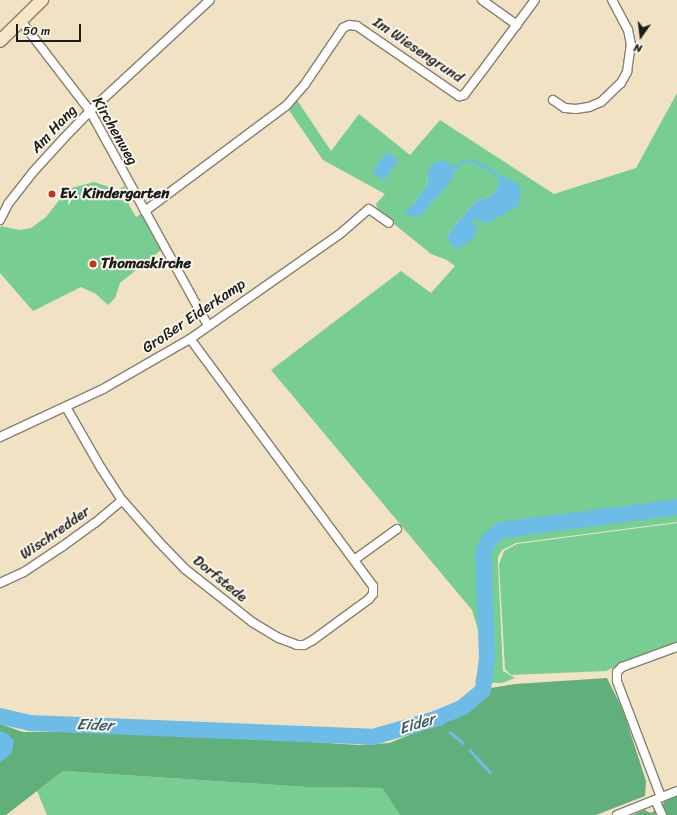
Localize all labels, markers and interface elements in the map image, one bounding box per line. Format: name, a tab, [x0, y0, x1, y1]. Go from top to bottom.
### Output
street label: Im Wiesengrund	[370, 13, 466, 87]
scale bar	[18, 16, 83, 42]
north arrow	[621, 16, 661, 56]
text: 50 m	[23, 20, 50, 42]
text: N	[632, 38, 644, 58]
street label: Kirchenweg	[88, 94, 142, 168]
street label: Am Hang	[27, 101, 81, 157]
place label: Ev. Kindergarten	[60, 185, 169, 203]
marker: Ev. Kindergarten	[47, 189, 57, 199]
place label: Thomaskirche	[101, 255, 191, 273]
marker: Thomaskirche	[88, 259, 98, 269]
street label: Großer Eiderkamp	[139, 275, 249, 357]
street label: Wischredder	[17, 502, 93, 564]
street label: Dorfstede	[189, 552, 251, 606]
water label: Eider	[397, 709, 437, 739]
water label: Eider	[76, 715, 114, 735]

